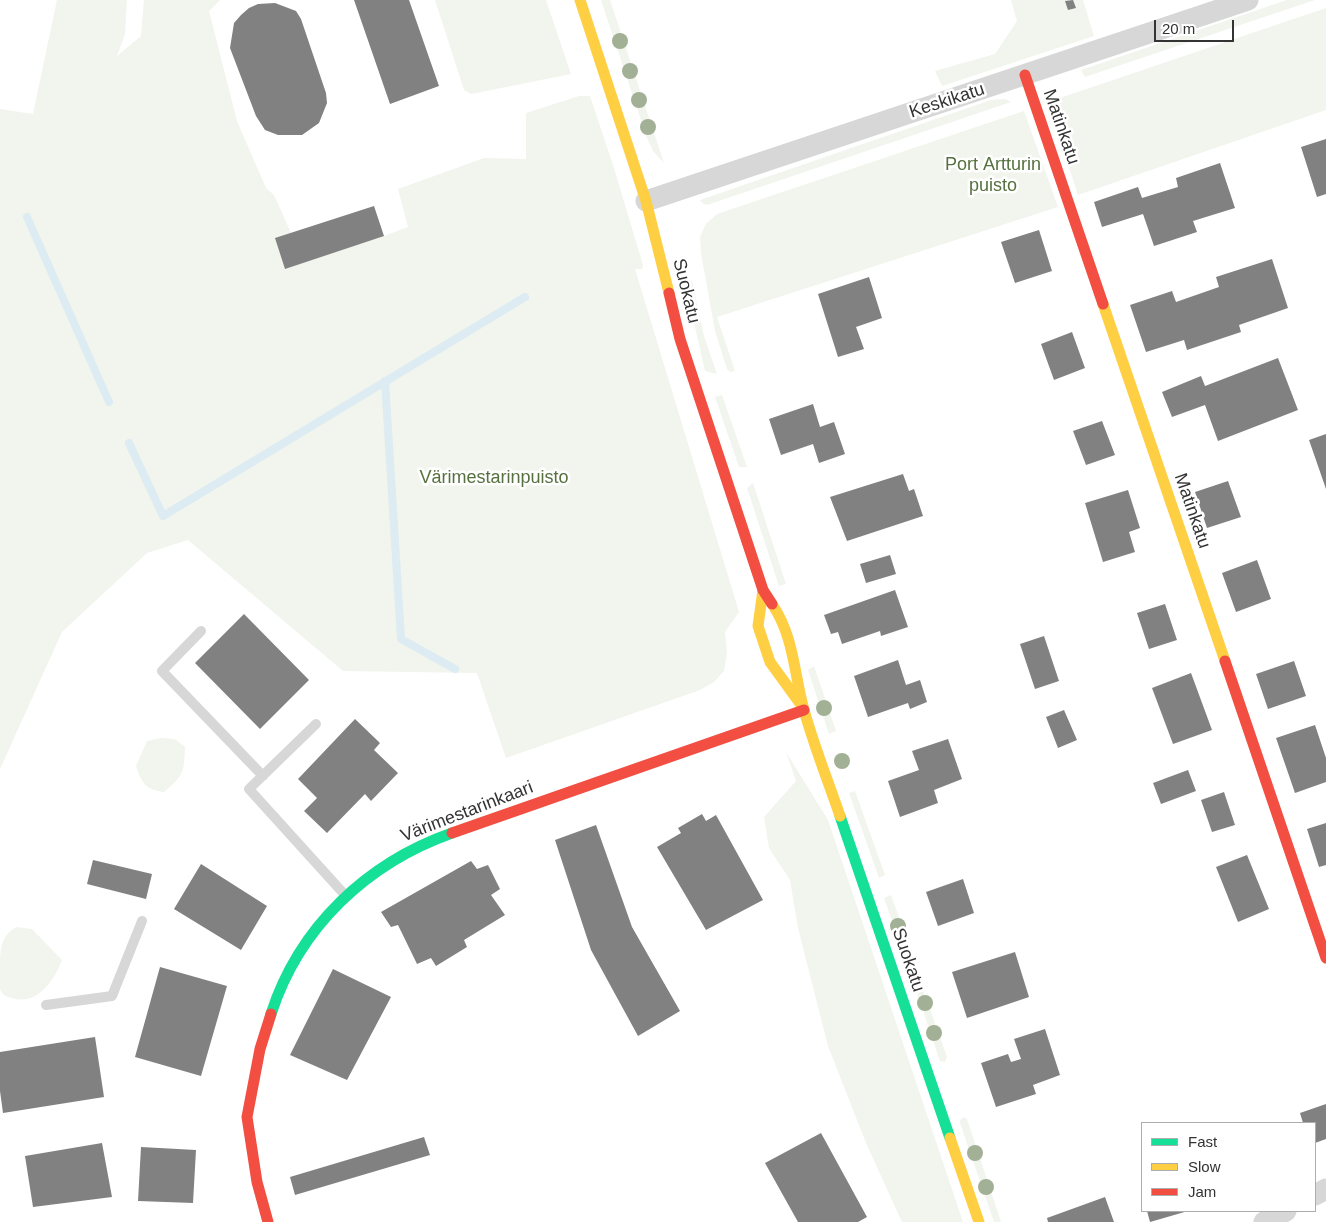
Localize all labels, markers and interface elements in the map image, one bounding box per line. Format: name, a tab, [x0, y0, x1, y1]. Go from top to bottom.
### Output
scale bar	[1156, 10, 1236, 42]
text: 20 m	[1162, 20, 1195, 37]
street label: Keskikatu	[907, 79, 987, 123]
street label: Matinkatu	[1038, 87, 1084, 167]
park label: Port Artturin puisto	[945, 154, 1041, 196]
street label: Suokatu	[668, 256, 704, 326]
park label: Värimestarinpuisto	[419, 467, 569, 489]
street label: Matinkatu	[1169, 471, 1215, 551]
street label: Värimestarinkaari	[398, 777, 536, 847]
street label: Suokatu	[887, 925, 929, 995]
legend	[1141, 1122, 1316, 1212]
text: Fast	[1188, 1133, 1217, 1150]
text: Slow	[1188, 1158, 1221, 1175]
text: Jam	[1188, 1183, 1216, 1200]

